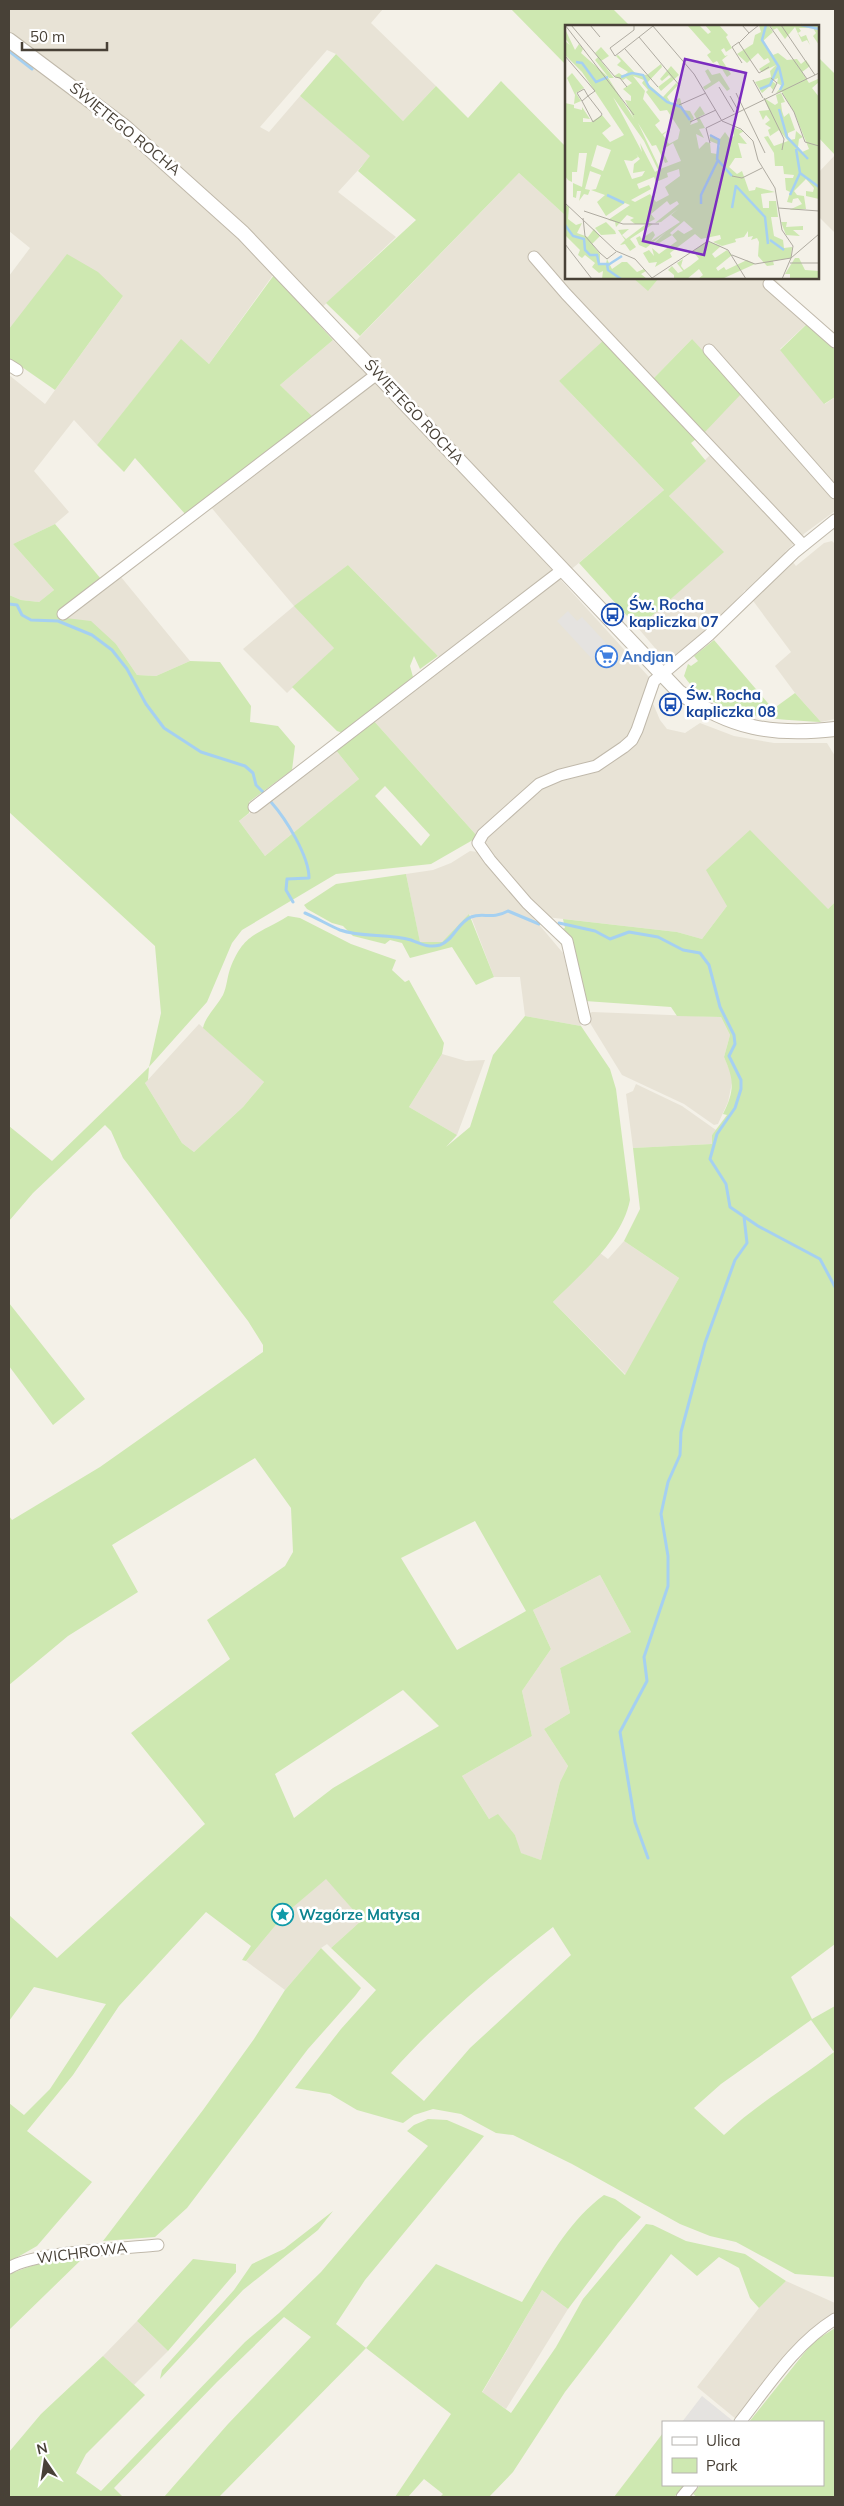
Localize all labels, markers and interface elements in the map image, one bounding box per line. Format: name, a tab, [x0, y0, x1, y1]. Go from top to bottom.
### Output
scale bar	[22, 20, 108, 52]
inset map	[565, 25, 819, 279]
text: 50 m	[30, 27, 65, 46]
street label: ŚWIĘTEGO ROCHA	[66, 78, 185, 179]
street label: ŚWIĘTEGO ROCHA	[361, 355, 468, 468]
place label: Św. Rocha kapliczka 07	[629, 595, 719, 631]
bus stop icon: Św. Rocha kapliczka 07	[601, 602, 625, 626]
supermarket icon: Andjan	[594, 645, 618, 669]
place label: Andjan	[622, 647, 674, 666]
place label: Św. Rocha kapliczka 08	[686, 685, 776, 721]
bus stop icon: Św. Rocha kapliczka 08	[658, 692, 682, 716]
place icon: Wzgórze Matysa	[271, 1903, 295, 1927]
place label: Wzgórze Matysa	[299, 1905, 420, 1924]
street label: WICHROWA	[36, 2238, 128, 2267]
legend	[662, 2421, 824, 2486]
text: Ulica	[706, 2431, 740, 2450]
north arrow	[20, 2436, 70, 2486]
text: N	[35, 2438, 49, 2458]
text: Park	[706, 2456, 738, 2475]

